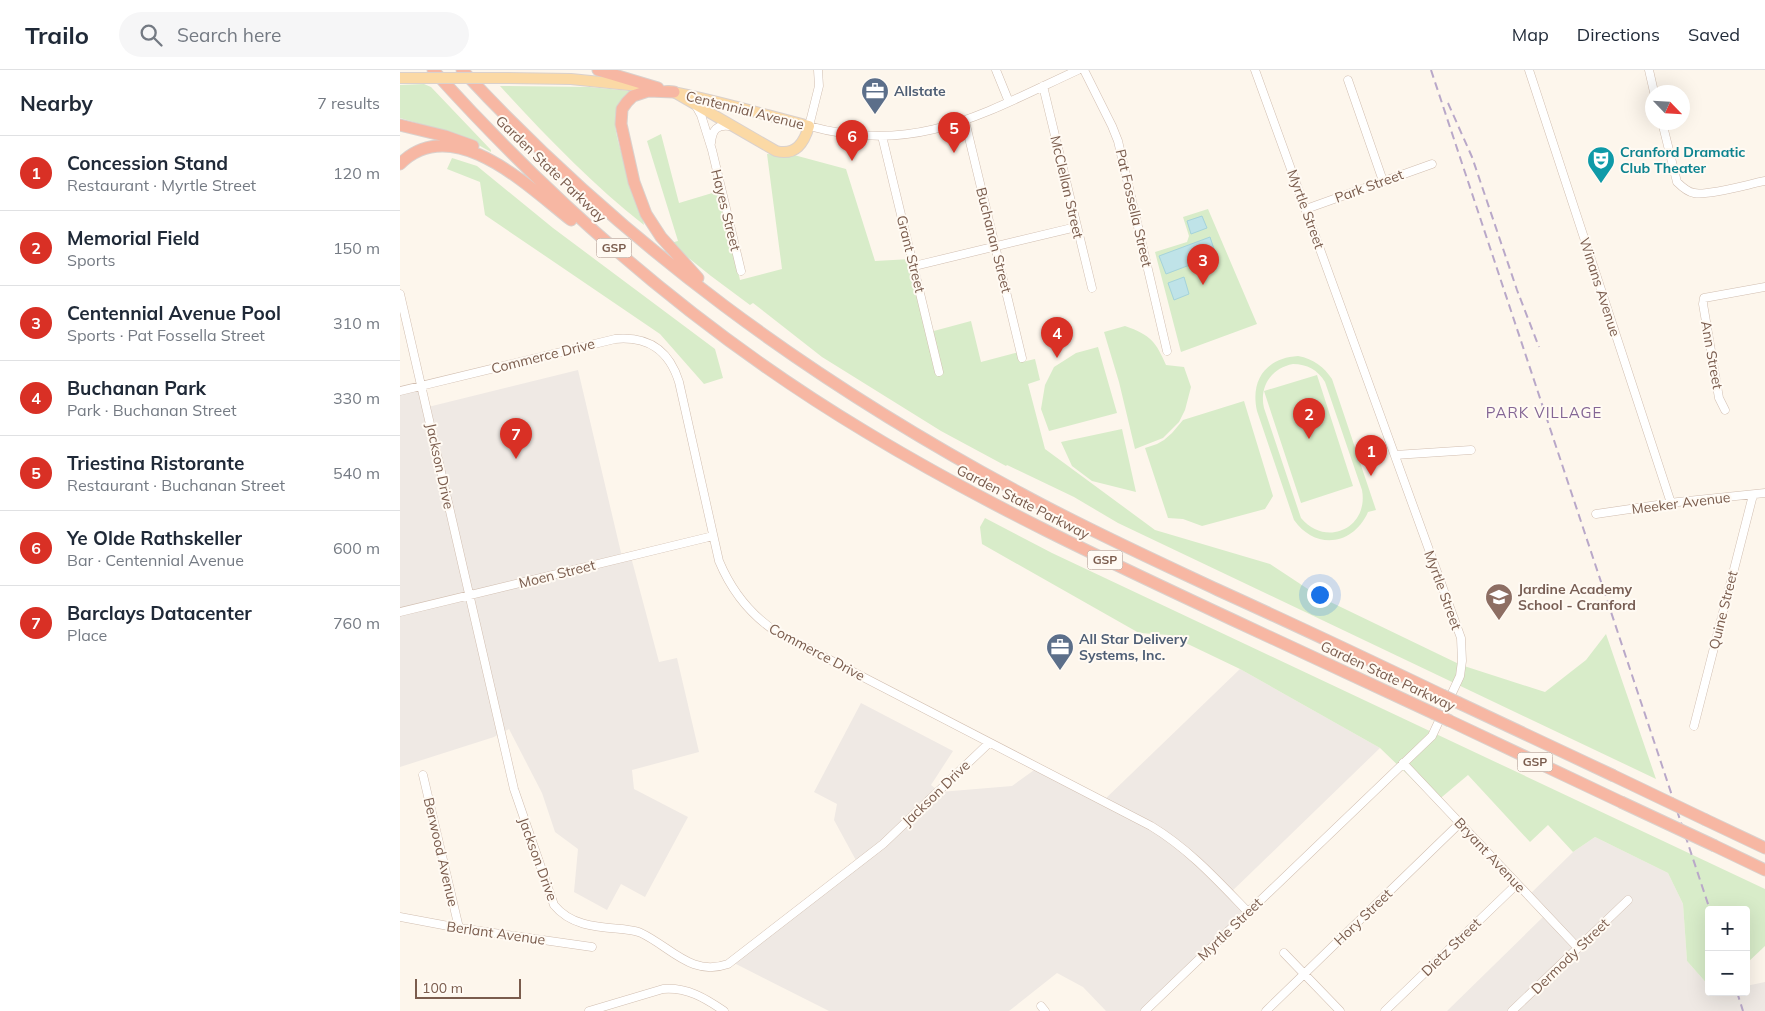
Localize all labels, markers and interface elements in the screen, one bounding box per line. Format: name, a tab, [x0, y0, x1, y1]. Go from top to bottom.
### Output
search box	[119, 12, 469, 57]
text: Trailo	[25, 20, 89, 50]
icon: search	[137, 21, 165, 49]
text: Search here	[177, 23, 281, 47]
text: Map	[1512, 23, 1549, 46]
text: Directions	[1577, 23, 1660, 46]
text: Saved	[1688, 23, 1740, 46]
office icon: Allstate	[860, 76, 890, 115]
place label: Allstate	[894, 82, 946, 100]
north arrow	[1645, 85, 1690, 130]
street label: Centennial Avenue	[684, 87, 806, 133]
text: Nearby	[20, 90, 93, 116]
text: 7 results	[317, 93, 380, 113]
street label: Garden State Parkway	[492, 112, 610, 227]
pin: 5	[938, 112, 970, 153]
pin: 6	[836, 120, 868, 161]
street label: McClellan Street	[1046, 134, 1088, 240]
place label: Cranford Dramatic Club Theater	[1620, 143, 1745, 177]
theatre icon: Cranford Dramatic Club Theater	[1586, 145, 1616, 184]
street label: Pat Fossella Street	[1112, 147, 1156, 269]
text: Concession Stand	[67, 151, 228, 175]
text: 1	[31, 163, 41, 183]
text: 120 m	[333, 163, 380, 183]
street label: Park Street	[1332, 165, 1406, 207]
street label: Hayes Street	[707, 167, 745, 253]
street label: Myrtle Street	[1283, 167, 1329, 251]
text: Restaurant · Myrtle Street	[67, 175, 256, 195]
street label: Buchanan Street	[972, 185, 1016, 295]
street label: Grant Street	[893, 213, 929, 295]
text: Memorial Field	[67, 226, 200, 250]
street label: Winans Avenue	[1576, 235, 1624, 339]
text: 2	[31, 238, 41, 258]
text: 150 m	[333, 238, 380, 258]
road number: GSP	[596, 238, 632, 258]
pin: 3	[1187, 244, 1219, 285]
text: Sports	[67, 250, 115, 270]
text: Centennial Avenue Pool	[67, 301, 281, 325]
text: 3	[31, 313, 41, 333]
text: 310 m	[333, 313, 380, 333]
pin: 4	[1041, 317, 1073, 358]
street label: Ann Street	[1697, 319, 1727, 391]
text: Sports · Pat Fossella Street	[67, 325, 265, 345]
street label: Commerce Drive	[489, 334, 597, 378]
text: Buchanan Park	[67, 376, 206, 400]
text: 4	[31, 388, 41, 408]
text: 330 m	[333, 388, 380, 408]
pin: 2	[1293, 398, 1325, 439]
text: Park · Buchanan Street	[67, 400, 237, 420]
district label: PARK VILLAGE	[1486, 403, 1602, 422]
pin: 7	[500, 418, 532, 459]
street label: Jackson Drive	[422, 421, 458, 511]
pin: 1	[1355, 435, 1387, 476]
text: Triestina Ristorante	[67, 451, 244, 475]
street label: Garden State Parkway	[954, 461, 1093, 544]
text: 5	[31, 463, 41, 483]
text: 540 m	[333, 463, 380, 483]
text: Restaurant · Buchanan Street	[67, 475, 285, 495]
street label: Meeker Avenue	[1631, 488, 1731, 518]
text: Ye Olde Rathskeller	[67, 526, 242, 550]
text: 6	[31, 538, 41, 558]
text: 600 m	[333, 538, 380, 558]
street label: Myrtle Street	[1420, 548, 1466, 632]
text: Bar · Centennial Avenue	[67, 550, 244, 570]
road number: GSP	[1088, 550, 1122, 570]
street label: Moen Street	[517, 556, 597, 592]
street label: Quine Street	[1705, 569, 1741, 651]
place label: Jardine Academy School - Cranford	[1518, 580, 1636, 614]
your location	[1307, 582, 1333, 608]
school or university icon: Jardine Academy School - Cranford	[1484, 582, 1514, 621]
text: Barclays Datacenter	[67, 601, 252, 625]
text: 7	[31, 613, 41, 633]
text: 760 m	[333, 613, 380, 633]
street label: Commerce Drive	[766, 619, 868, 685]
text: Place	[67, 625, 107, 645]
place label: All Star Delivery Systems, Inc.	[1079, 630, 1188, 664]
office icon: All Star Delivery Systems, Inc.	[1045, 632, 1075, 671]
street label: Garden State Parkway	[1318, 637, 1459, 715]
road number: GSP	[1518, 752, 1552, 772]
street label: Jackson Drive	[898, 756, 974, 830]
street label: Berwood Avenue	[420, 796, 462, 908]
street label: Bryant Avenue	[1451, 814, 1529, 896]
street label: Jackson Drive	[515, 815, 561, 903]
street label: Hory Street	[1330, 885, 1396, 949]
street label: Myrtle Street	[1194, 894, 1266, 964]
map controls	[1705, 906, 1750, 996]
button: +	[1705, 906, 1750, 951]
street label: Dietz Street	[1417, 914, 1485, 980]
street label: Dermody Street	[1527, 914, 1613, 998]
street label: Berlant Avenue	[445, 917, 547, 949]
button: −	[1705, 951, 1750, 996]
scale bar	[415, 976, 521, 999]
text: 100 m	[422, 979, 463, 997]

